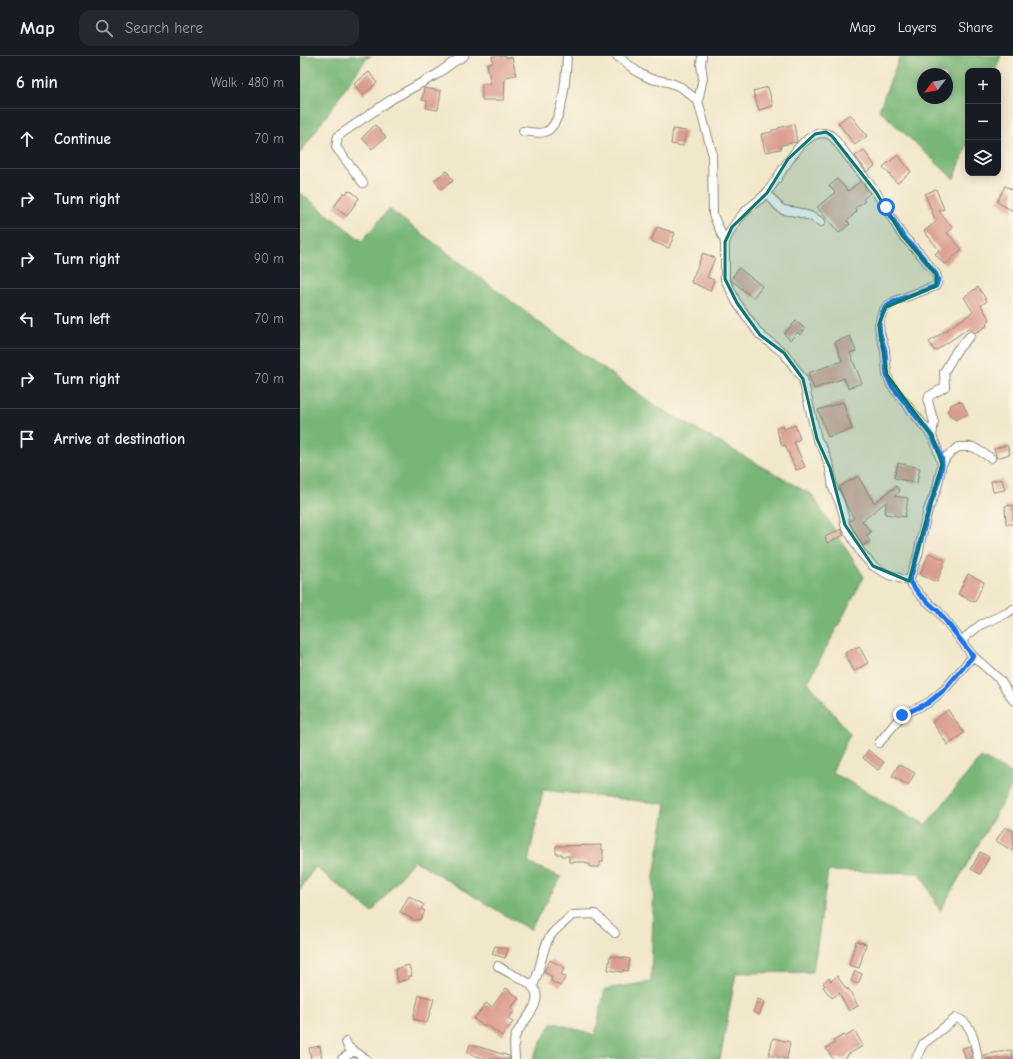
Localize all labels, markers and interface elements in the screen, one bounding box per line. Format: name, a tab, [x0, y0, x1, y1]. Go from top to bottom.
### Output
search box	[79, 10, 359, 46]
text: Map	[20, 17, 55, 39]
icon: search	[93, 17, 115, 39]
text: Search here	[125, 19, 203, 37]
text: Map	[849, 19, 876, 36]
text: Layers	[898, 19, 936, 36]
text: Share	[958, 19, 993, 36]
north arrow	[917, 68, 953, 104]
map controls	[965, 68, 1001, 176]
button: +	[965, 68, 1001, 104]
text: 6 min	[16, 73, 58, 92]
text: Walk · 480 m	[211, 75, 284, 90]
button: −	[965, 104, 1001, 140]
icon: ahead	[16, 128, 38, 150]
text: Continue	[54, 130, 111, 148]
text: 70 m	[255, 131, 284, 146]
button: layers	[965, 140, 1001, 176]
icon: right	[16, 188, 38, 210]
text: Turn right	[54, 190, 120, 208]
text: 180 m	[249, 191, 284, 206]
route start	[877, 198, 895, 216]
icon: right	[16, 248, 38, 270]
text: Turn right	[54, 250, 120, 268]
text: 90 m	[254, 251, 284, 266]
icon: left	[16, 308, 38, 330]
text: Turn left	[54, 310, 110, 328]
text: 70 m	[255, 311, 284, 326]
icon: right	[16, 368, 38, 390]
text: Turn right	[54, 370, 120, 388]
text: 70 m	[255, 371, 284, 386]
icon: arrive	[16, 428, 38, 450]
text: Arrive at destination	[54, 430, 185, 448]
route end	[893, 706, 911, 724]

